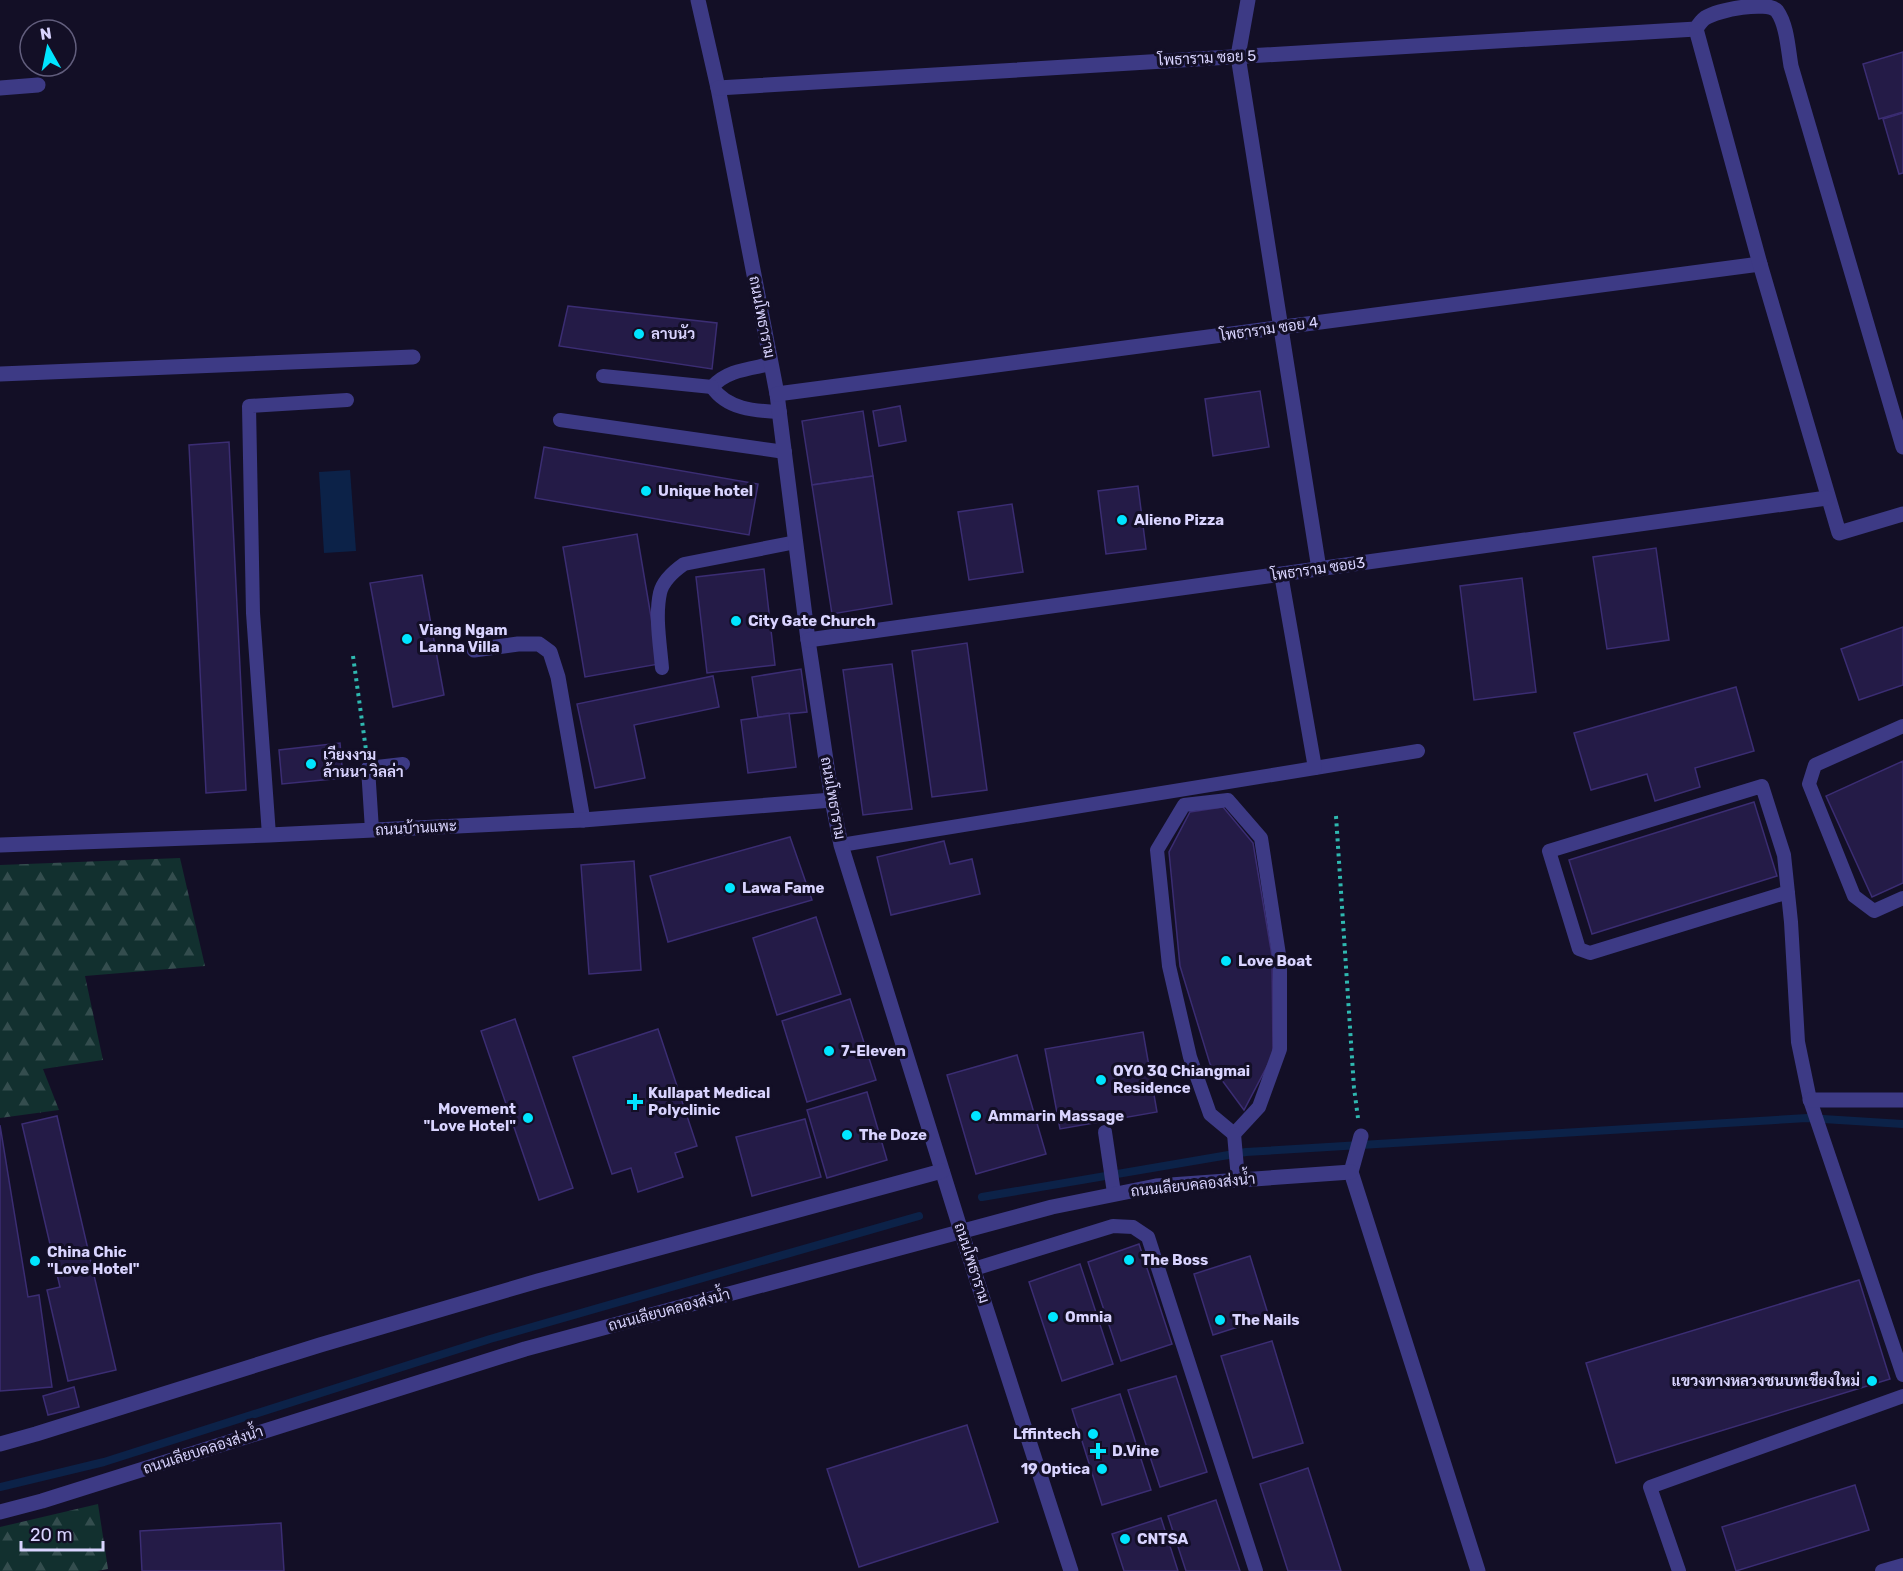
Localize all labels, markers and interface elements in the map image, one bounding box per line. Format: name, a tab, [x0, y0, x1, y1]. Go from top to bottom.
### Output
north arrow	[18, 18, 78, 78]
text: N	[39, 23, 53, 44]
street label: โพธาราม ซอย 5	[1156, 45, 1257, 70]
street label: ถนนโพธาราม	[745, 274, 780, 360]
street label: โพธาราม ซอย 4	[1218, 312, 1319, 345]
place label: ลาบนัว	[651, 324, 695, 343]
marker: ลาบนัว	[632, 327, 646, 341]
place label: Unique hotel	[658, 482, 753, 500]
marker: Unique hotel	[639, 484, 653, 498]
place label: Alieno Pizza	[1134, 511, 1224, 529]
marker: Alieno Pizza	[1115, 513, 1129, 527]
street label: โพธาราม ซอย3	[1269, 552, 1366, 585]
place label: City Gate Church	[748, 612, 876, 630]
marker: City Gate Church	[729, 614, 743, 628]
place label: Viang Ngam Lanna Villa	[419, 621, 508, 656]
marker: Viang Ngam Lanna Villa	[400, 632, 414, 646]
place label: เวียงงาม ล้านนา วิลล่า	[323, 745, 404, 781]
street label: ถนนโพธาราม	[817, 755, 850, 841]
marker: เวียงงาม ล้านนา วิลล่า	[304, 757, 318, 771]
street label: ถนนบ้านแพะ	[375, 816, 457, 839]
place label: Lawa Fame	[742, 879, 825, 897]
marker: Lawa Fame	[723, 881, 737, 895]
place label: Love Boat	[1238, 952, 1312, 970]
marker: Love Boat	[1219, 954, 1233, 968]
place label: 7-Eleven	[841, 1042, 906, 1060]
marker: 7-Eleven	[822, 1044, 836, 1058]
place label: OYO 3Q Chiangmai Residence	[1113, 1062, 1250, 1097]
marker: OYO 3Q Chiangmai Residence	[1094, 1073, 1108, 1087]
place label: Kullapat Medical Polyclinic	[648, 1084, 770, 1119]
marker: Kullapat Medical Polyclinic	[626, 1093, 644, 1111]
place label: Movement "Love Hotel"	[423, 1100, 516, 1135]
place label: Ammarin Massage	[988, 1107, 1124, 1125]
marker: Ammarin Massage	[969, 1109, 983, 1123]
marker: Movement "Love Hotel"	[521, 1111, 535, 1125]
place label: The Doze	[859, 1126, 927, 1144]
marker: The Doze	[840, 1128, 854, 1142]
street label: ถนนเลียบคลองส่งน้ำ	[1129, 1166, 1256, 1200]
street label: ถนนโพธาราม	[951, 1220, 994, 1305]
place label: China Chic "Love Hotel"	[47, 1243, 140, 1278]
place label: The Boss	[1141, 1251, 1208, 1269]
marker: The Boss	[1122, 1253, 1136, 1267]
marker: China Chic "Love Hotel"	[28, 1254, 42, 1268]
street label: ถนนเลียบคลองส่งน้ำ	[605, 1281, 732, 1335]
place label: Omnia	[1065, 1308, 1112, 1326]
marker: Omnia	[1046, 1310, 1060, 1324]
place label: The Nails	[1232, 1311, 1300, 1329]
marker: The Nails	[1213, 1313, 1227, 1327]
place label: แขวงทางหลวงชนบทเชียงใหม่	[1671, 1371, 1860, 1390]
marker: แขวงทางหลวงชนบทเชียงใหม่	[1865, 1374, 1879, 1388]
street label: ถนนเลียบคลองส่งน้ำ	[139, 1418, 265, 1478]
place label: Lffintech	[1013, 1425, 1081, 1443]
marker: Lffintech	[1086, 1427, 1100, 1441]
marker: D.Vine	[1089, 1442, 1107, 1460]
place label: D.Vine	[1112, 1442, 1159, 1460]
place label: 19 Optica	[1021, 1460, 1090, 1478]
marker: 19 Optica	[1095, 1462, 1109, 1476]
scale bar	[21, 1514, 104, 1552]
text: 20 m	[30, 1524, 72, 1546]
place label: CNTSA	[1137, 1530, 1189, 1548]
marker: CNTSA	[1118, 1532, 1132, 1546]

